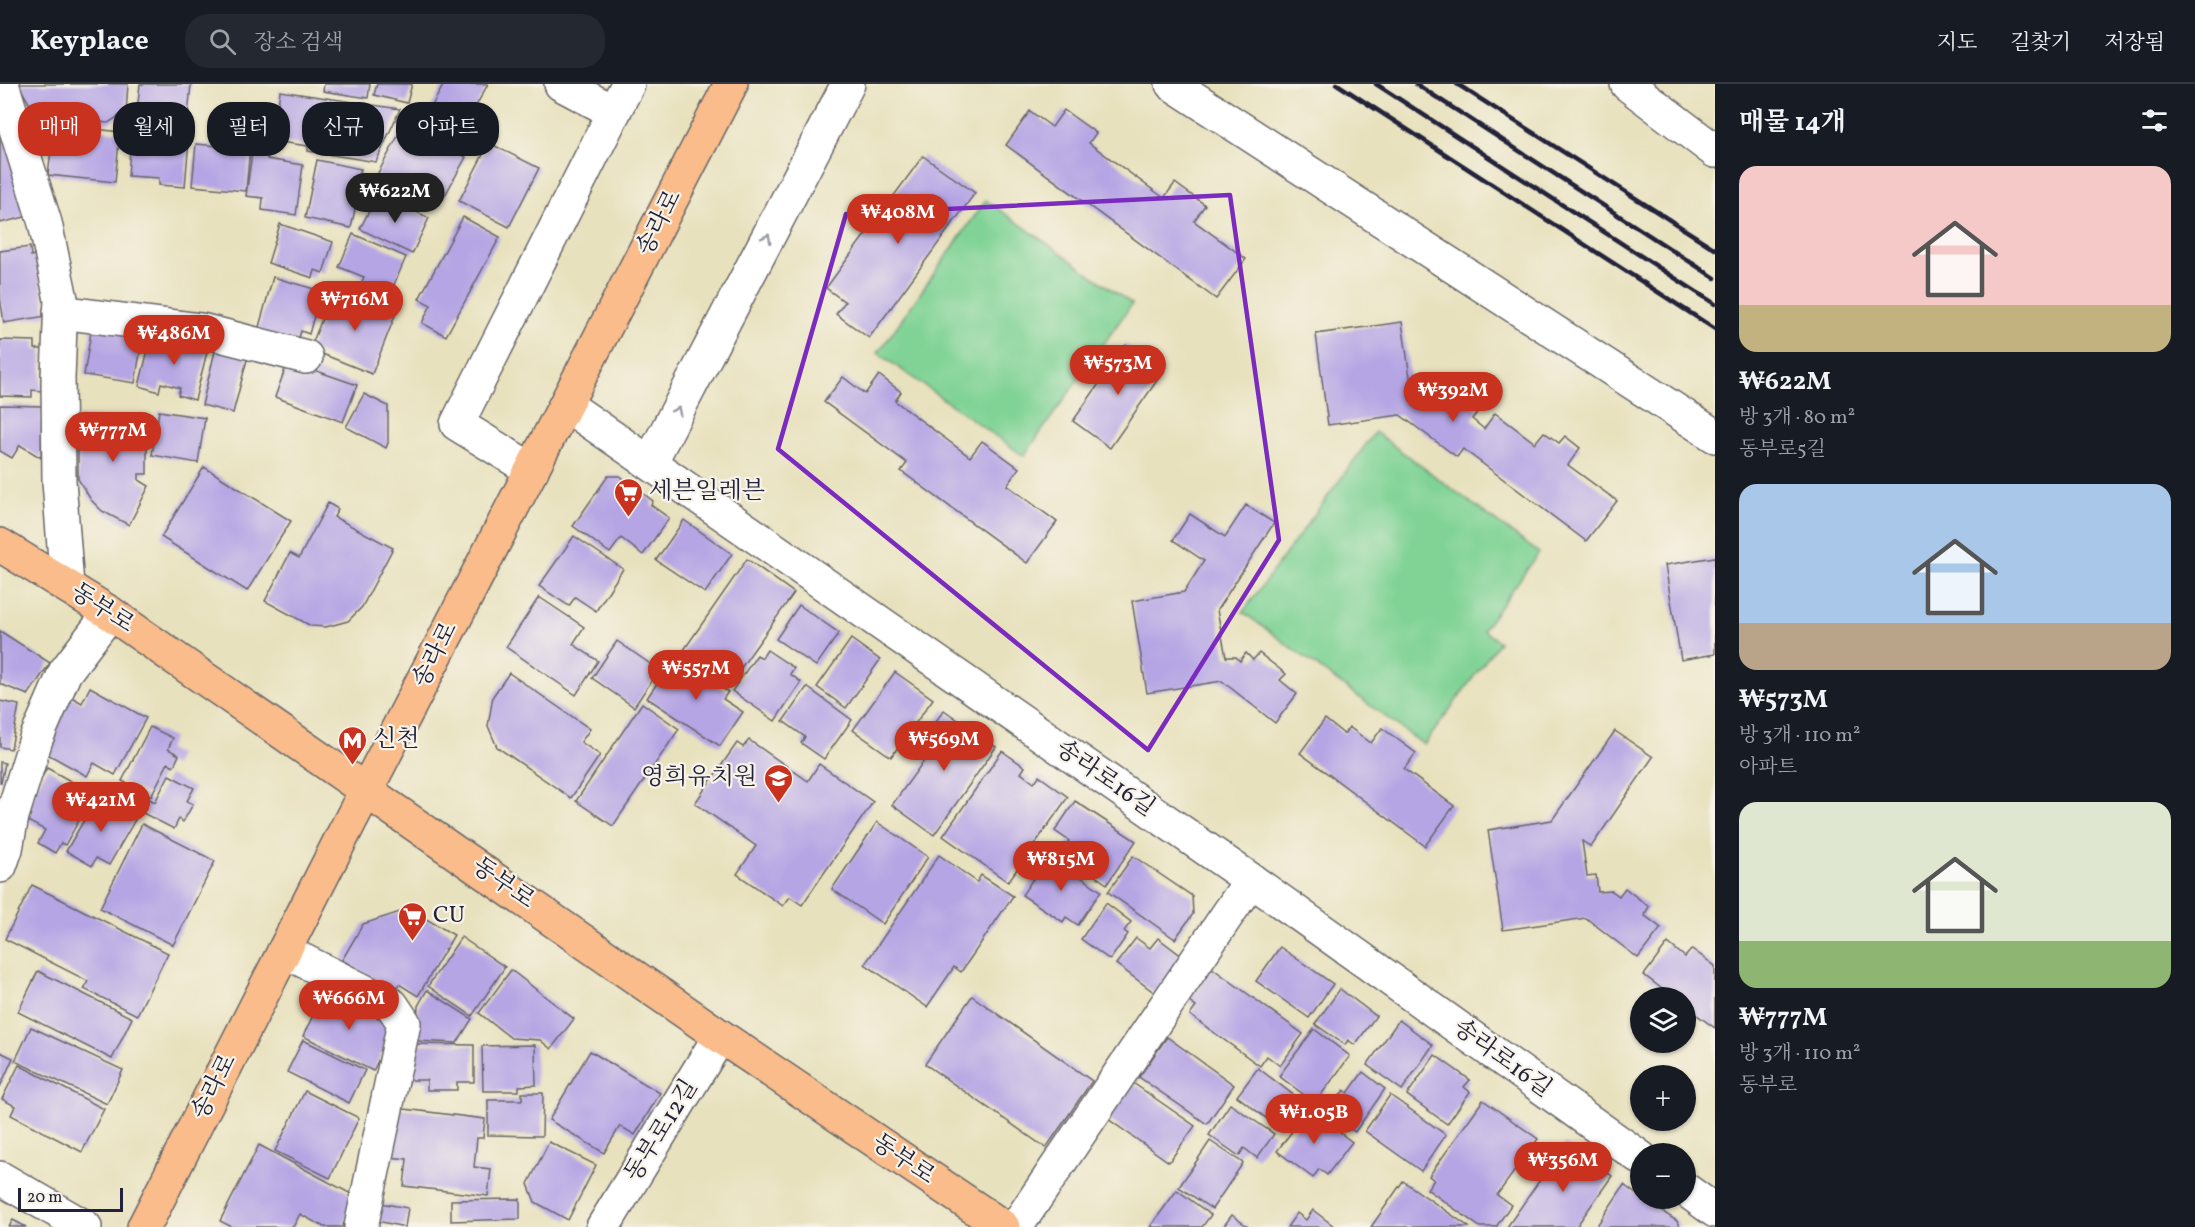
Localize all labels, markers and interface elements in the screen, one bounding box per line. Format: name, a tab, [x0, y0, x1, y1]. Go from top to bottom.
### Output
search box	[185, 14, 605, 68]
text: Keyplace	[30, 22, 149, 61]
icon: search	[206, 25, 239, 58]
text: 장소 검색	[254, 28, 343, 59]
text: 지도	[1937, 29, 1977, 58]
text: 길찾기	[2010, 29, 2071, 58]
text: 저장됨	[2104, 29, 2165, 58]
chip: 매매	[18, 102, 101, 156]
chip: 월세	[113, 102, 195, 156]
chip: 필터	[207, 102, 290, 156]
chip: 신규	[302, 102, 384, 156]
chip: 아파트	[396, 102, 499, 156]
icon: filters	[2138, 104, 2171, 137]
text: 매물 14개	[1739, 105, 1846, 141]
pin: ₩622M	[353, 173, 437, 224]
text: ₩622M	[360, 178, 430, 206]
street label: 송라로	[629, 184, 691, 262]
pin: ₩408M	[856, 194, 940, 245]
text: ₩408M	[861, 199, 935, 227]
icon: home	[1901, 205, 2009, 313]
one-way arrow	[759, 233, 771, 244]
pin: ₩716M	[313, 281, 397, 332]
text: ₩716M	[321, 286, 389, 314]
pin: ₩486M	[132, 315, 216, 366]
text: ₩486M	[137, 320, 211, 348]
pin: ₩573M	[1076, 345, 1160, 396]
text: ₩573M	[1084, 350, 1152, 378]
text: ₩622M	[1739, 364, 1831, 400]
pin: ₩392M	[1411, 372, 1495, 423]
text: ₩392M	[1418, 377, 1488, 405]
text: 방 3개 · 80 m²	[1739, 404, 1855, 432]
one-way arrow	[670, 407, 681, 418]
pin: ₩777M	[71, 412, 155, 463]
text: ₩777M	[79, 417, 147, 445]
text: 동부로5길	[1739, 436, 1826, 464]
place label: 세븐일레븐	[649, 475, 765, 509]
supermarket icon: 세븐일레븐	[612, 476, 644, 518]
icon: home	[1901, 523, 2009, 631]
street label: 동부로	[64, 576, 140, 642]
street label: 송라로	[405, 616, 467, 694]
pin: ₩557M	[654, 650, 738, 701]
text: ₩557M	[662, 655, 730, 683]
text: ₩573M	[1739, 682, 1828, 718]
pin: ₩569M	[902, 721, 986, 772]
text: 방 3개 · 110 m²	[1739, 722, 1860, 750]
place label: 신천	[373, 723, 419, 757]
metro station icon: 신천	[336, 724, 368, 766]
text: ₩569M	[909, 726, 979, 754]
street label: 송라로16길	[1048, 732, 1162, 826]
text: 아파트	[1739, 754, 1797, 782]
place label: 영희유치원	[641, 761, 757, 795]
school or university icon: 영희유치원	[762, 762, 794, 804]
pin: ₩421M	[59, 782, 143, 833]
text: ₩421M	[66, 787, 136, 815]
pin: ₩815M	[1019, 841, 1103, 892]
icon: home	[1901, 841, 2009, 949]
text: ₩815M	[1027, 846, 1095, 874]
street label: 동부로	[465, 850, 541, 918]
place label: CU	[433, 899, 465, 933]
supermarket icon: CU	[396, 900, 428, 942]
pin: ₩666M	[307, 980, 391, 1031]
text: ₩666M	[313, 985, 385, 1013]
map controls	[1630, 987, 1696, 1209]
button: layers	[1630, 987, 1696, 1053]
text: ₩777M	[1739, 1000, 1827, 1036]
street label: 송라로16길	[1446, 1012, 1558, 1106]
text: 방 3개 · 110 m²	[1739, 1040, 1860, 1068]
street label: 송라로	[184, 1048, 246, 1126]
button: +	[1630, 1065, 1696, 1131]
text: 동부로	[1739, 1072, 1797, 1100]
street label: 동부로12길	[617, 1073, 707, 1189]
pin: ₩1.05B	[1265, 1094, 1363, 1145]
text: ₩1.05B	[1280, 1099, 1348, 1127]
street label: 동부로	[865, 1126, 941, 1194]
pin: ₩356M	[1521, 1142, 1605, 1193]
button: −	[1630, 1143, 1696, 1209]
text: ₩356M	[1528, 1147, 1598, 1175]
scale bar	[18, 1185, 123, 1212]
text: 20 m	[27, 1187, 62, 1209]

